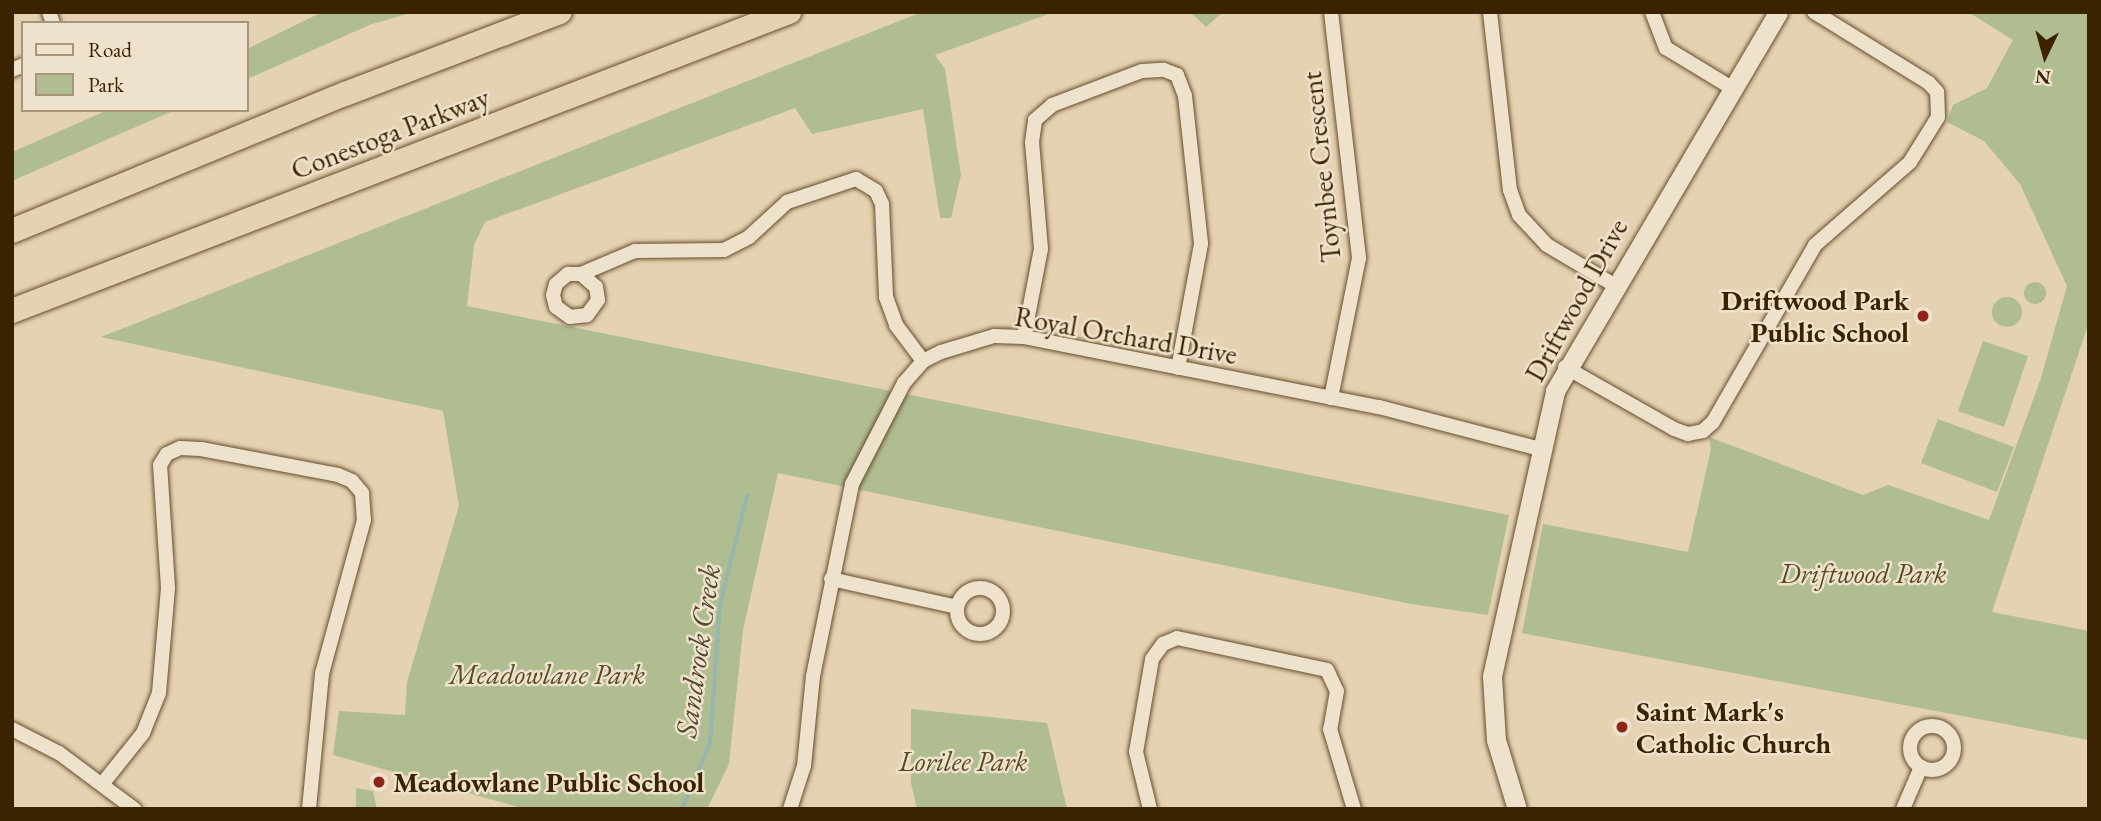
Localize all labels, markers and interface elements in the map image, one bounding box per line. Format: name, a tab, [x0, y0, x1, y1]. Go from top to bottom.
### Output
legend	[21, 21, 248, 112]
north arrow	[2010, 21, 2080, 91]
text: Road	[88, 36, 132, 63]
text: N	[2034, 64, 2052, 91]
street label: Toynbee Crescent	[1294, 70, 1348, 264]
text: Park	[88, 71, 124, 98]
street label: Conestoga Parkway	[286, 80, 494, 186]
street label: Driftwood Drive	[1517, 213, 1635, 387]
place label: Driftwood Park Public School	[1721, 283, 1909, 349]
street label: Royal Orchard Drive	[1012, 299, 1240, 371]
marker: Driftwood Park Public School	[1915, 308, 1931, 324]
park label: Driftwood Park	[1780, 556, 1946, 590]
water label: Sandrock Creek	[668, 562, 728, 740]
park label: Meadowlane Park	[449, 657, 645, 691]
place label: Saint Mark's Catholic Church	[1636, 694, 1831, 760]
marker: Saint Mark's Catholic Church	[1614, 719, 1630, 735]
park label: Lorilee Park	[899, 744, 1027, 778]
place label: Meadowlane Public School	[393, 765, 704, 799]
marker: Meadowlane Public School	[371, 774, 387, 790]

